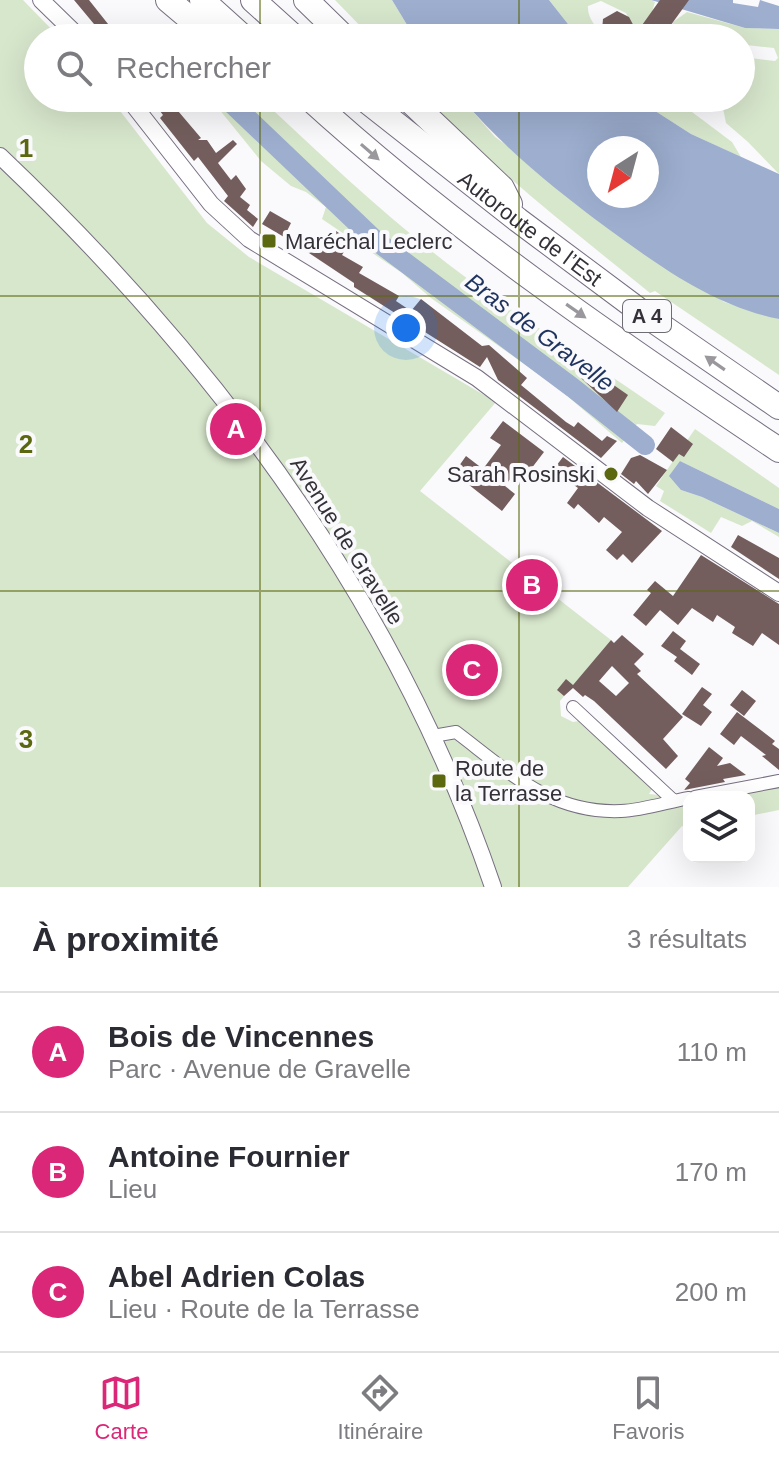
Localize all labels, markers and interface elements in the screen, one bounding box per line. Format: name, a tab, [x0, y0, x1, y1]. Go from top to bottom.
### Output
search box	[24, 24, 755, 112]
icon: search	[52, 46, 96, 90]
text: Rechercher	[116, 51, 271, 84]
text: 1	[19, 133, 33, 163]
north arrow	[587, 136, 659, 208]
one-way arrow	[360, 143, 380, 160]
street label: Autoroute de l’Est	[454, 166, 607, 291]
place label: Maréchal Leclerc	[285, 229, 453, 254]
marker: Maréchal Leclerc	[260, 232, 278, 250]
water label: Bras de Gravelle	[460, 267, 620, 397]
road number: A 4	[623, 300, 671, 332]
one-way arrow	[565, 303, 586, 318]
your location	[386, 308, 426, 348]
one-way arrow	[704, 356, 725, 371]
pin: A	[210, 399, 262, 459]
text: 2	[19, 429, 33, 459]
street label: Avenue de Gravelle	[285, 453, 409, 629]
place label: Sarah Rosinski	[447, 462, 595, 487]
marker: Sarah Rosinski	[602, 465, 620, 483]
pin: B	[506, 555, 558, 615]
pin: C	[446, 640, 498, 700]
text: 3	[19, 724, 33, 754]
place label: Route de la Terrasse	[455, 756, 562, 806]
marker: Route de la Terrasse	[430, 772, 448, 790]
map controls	[683, 791, 755, 863]
button: layers	[683, 791, 755, 863]
text: À proximité	[32, 920, 219, 958]
text: 3 résultats	[627, 924, 747, 954]
text: Bois de Vincennes	[108, 1020, 374, 1053]
text: A	[49, 1037, 67, 1067]
text: 110 m	[677, 1037, 747, 1067]
text: Parc · Avenue de Gravelle	[108, 1054, 411, 1084]
text: Antoine Fournier	[108, 1140, 350, 1173]
text: B	[49, 1157, 67, 1187]
text: 170 m	[675, 1157, 747, 1187]
text: Lieu	[108, 1174, 157, 1204]
text: Abel Adrien Colas	[108, 1260, 365, 1293]
text: C	[49, 1277, 67, 1307]
text: 200 m	[675, 1277, 747, 1307]
text: Lieu · Route de la Terrasse	[108, 1294, 420, 1324]
tab: Carte	[95, 1371, 148, 1445]
tab: Itinéraire	[338, 1371, 423, 1445]
tab: Favoris	[612, 1371, 684, 1445]

